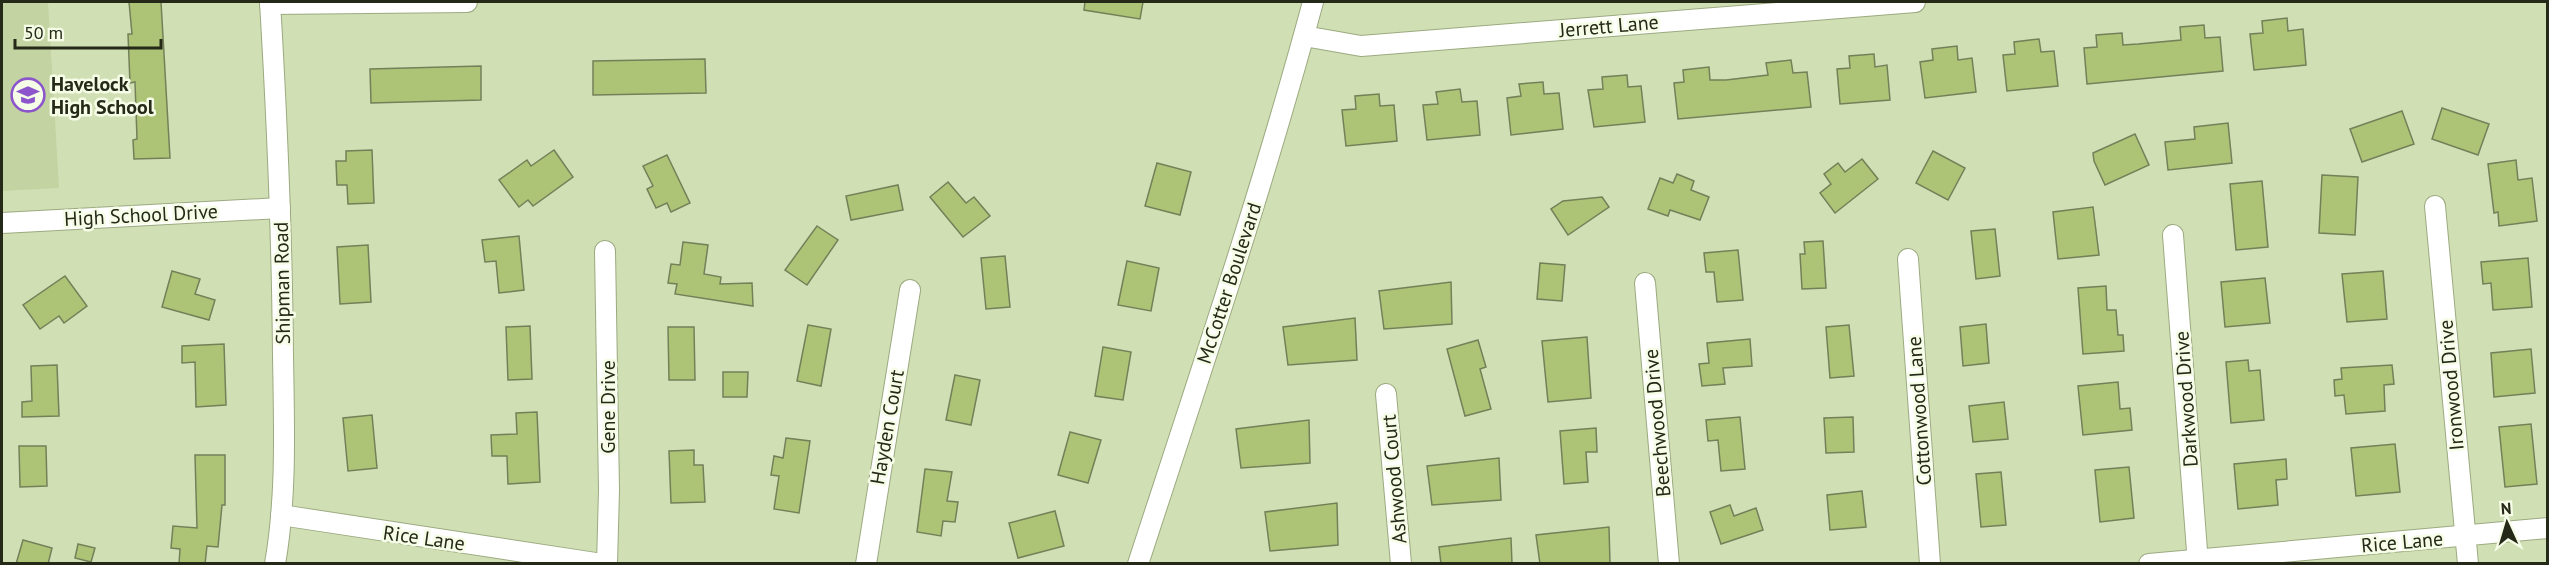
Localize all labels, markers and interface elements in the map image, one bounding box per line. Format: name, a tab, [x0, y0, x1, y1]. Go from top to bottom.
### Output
street label: Jerrett Lane	[1557, 9, 1660, 43]
scale bar	[15, 12, 160, 50]
text: 50 m	[24, 21, 63, 44]
place label: Havelock High School	[51, 71, 154, 120]
school or university icon: Havelock High School	[10, 77, 46, 113]
street label: High School Drive	[64, 198, 218, 232]
street label: McCotter Boulevard	[1191, 199, 1267, 367]
street label: Shipman Road	[268, 222, 296, 344]
street label: Ironwood Drive	[2432, 319, 2470, 451]
street label: Darkwood Drive	[2168, 330, 2204, 468]
street label: Cottonwood Lane	[1901, 336, 1937, 486]
street label: Beechwood Drive	[1638, 348, 1676, 498]
street label: Gene Drive	[595, 360, 621, 454]
street label: Hayden Court	[864, 367, 910, 487]
street label: Ashwood Court	[1375, 413, 1413, 545]
north arrow	[2477, 493, 2537, 553]
text: N	[2500, 498, 2512, 518]
street label: Rice Lane	[381, 519, 467, 557]
street label: Rice Lane	[2360, 525, 2444, 559]

